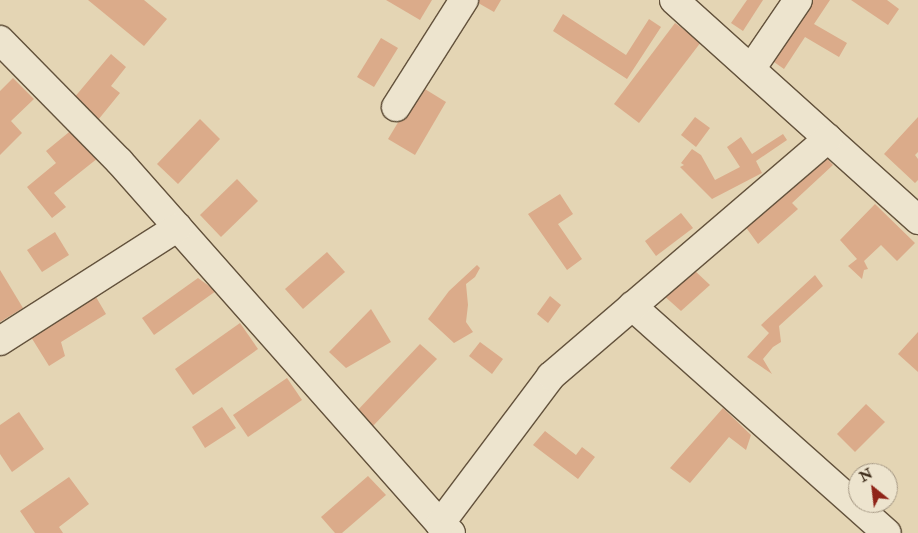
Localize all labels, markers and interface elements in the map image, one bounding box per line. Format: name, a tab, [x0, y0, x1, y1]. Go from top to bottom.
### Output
north arrow	[848, 463, 898, 513]
text: N	[856, 465, 876, 486]

